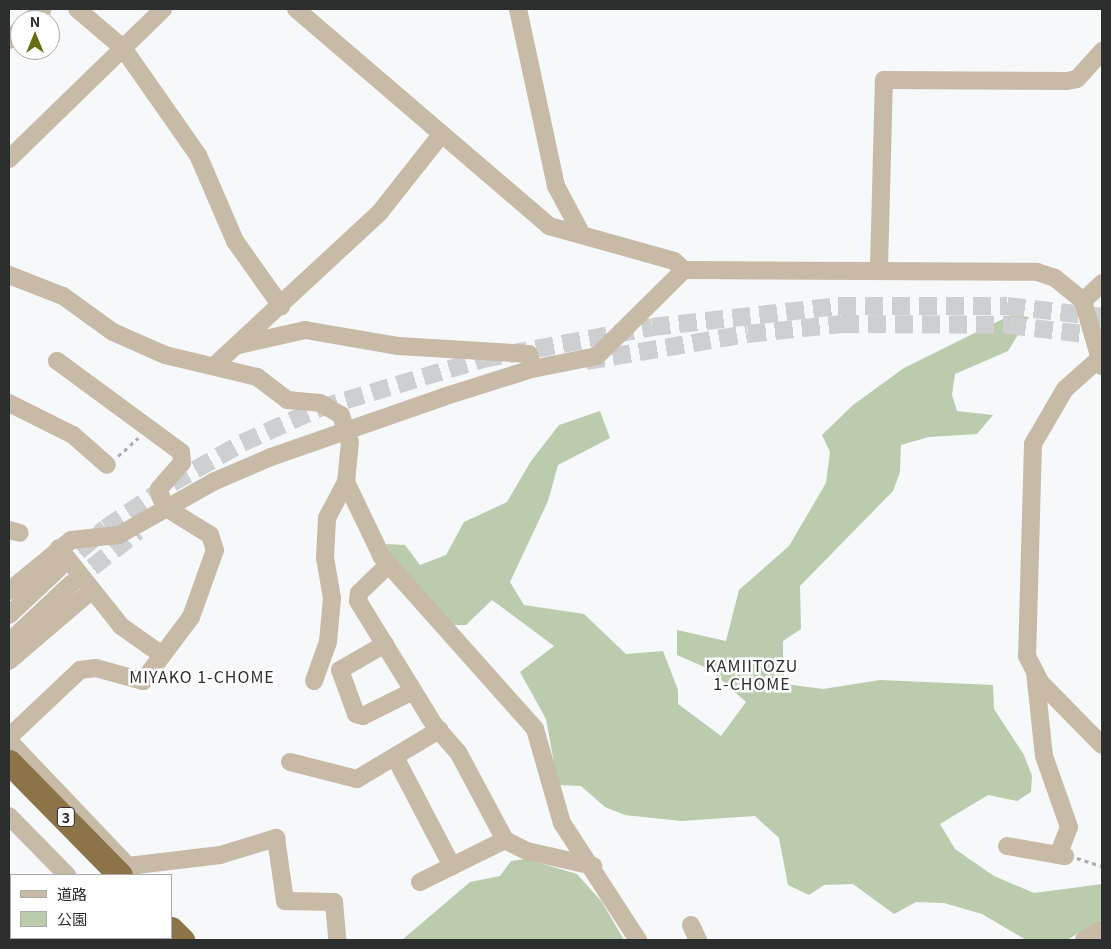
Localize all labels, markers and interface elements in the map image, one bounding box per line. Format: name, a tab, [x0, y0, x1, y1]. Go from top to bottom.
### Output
north arrow	[10, 10, 60, 60]
text: N	[30, 11, 40, 31]
district label: KAMIITOZU 1-CHOME	[704, 655, 800, 693]
district label: MIYAKO 1-CHOME	[127, 666, 277, 686]
road number: 3	[56, 806, 76, 829]
legend	[10, 874, 172, 939]
text: 道路	[57, 883, 87, 904]
text: 公園	[57, 908, 87, 929]

